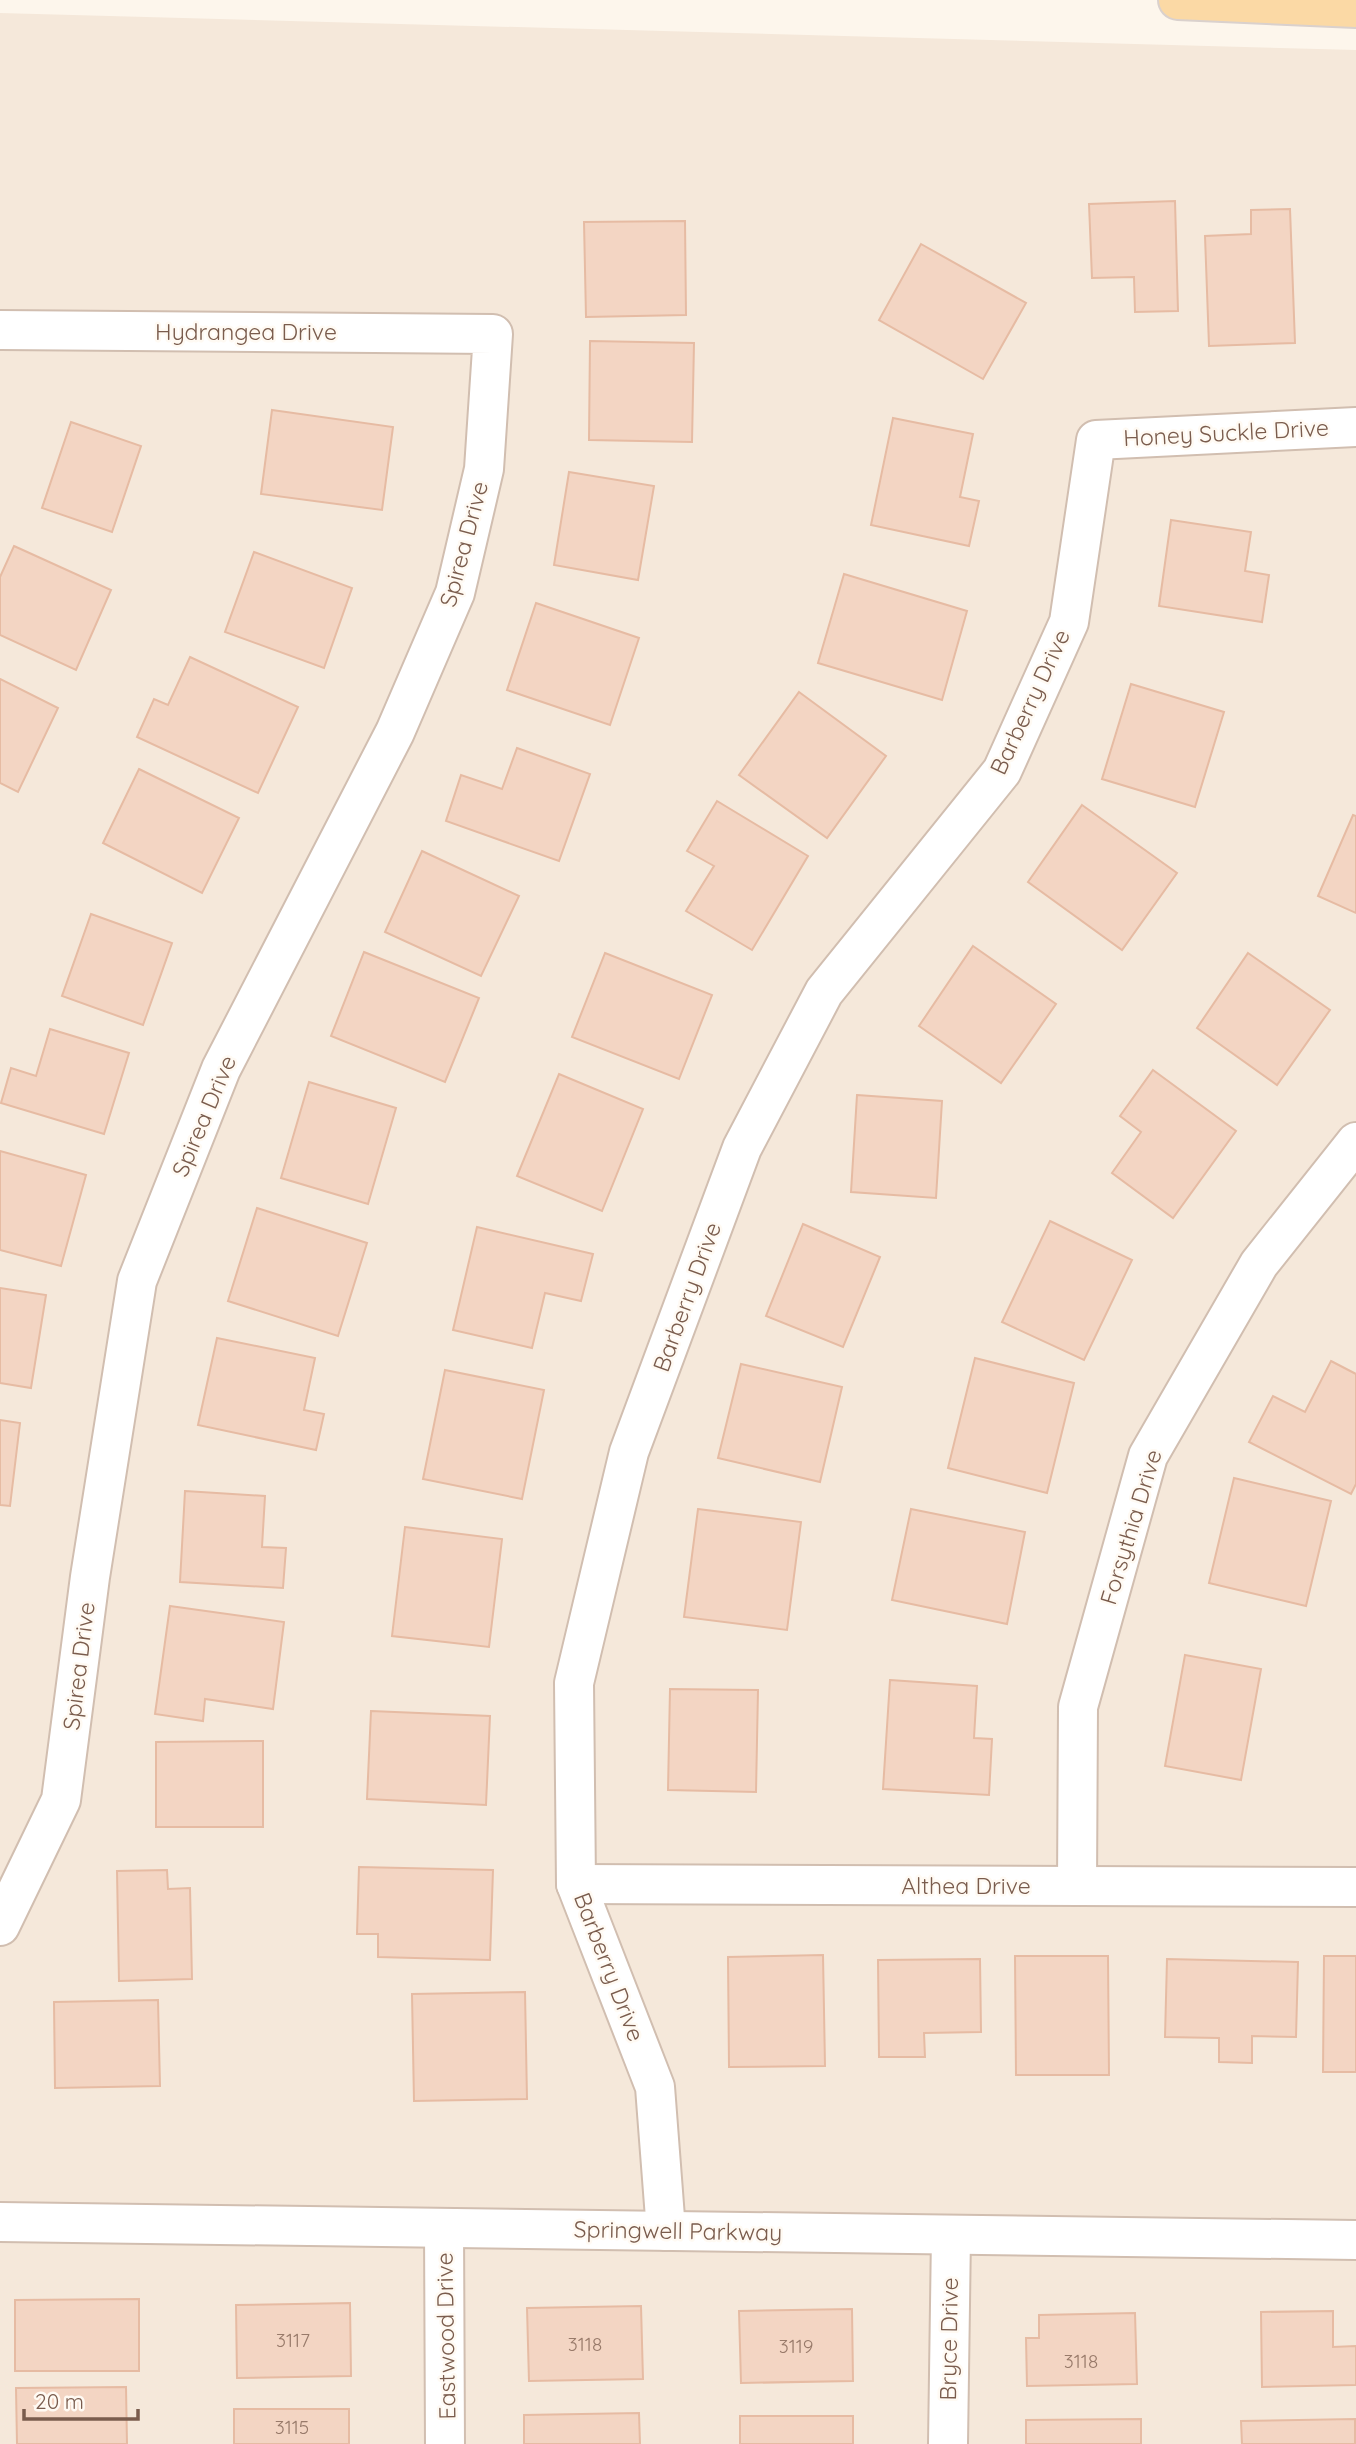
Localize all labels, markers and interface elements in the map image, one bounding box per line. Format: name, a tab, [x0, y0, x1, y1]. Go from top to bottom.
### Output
street label: Hydrangea Drive	[155, 317, 337, 346]
street label: Honey Suckle Drive	[1122, 413, 1329, 452]
street label: Spirea Drive	[433, 478, 494, 610]
street label: Barberry Drive	[983, 624, 1076, 779]
street label: Spirea Drive	[165, 1051, 242, 1181]
street label: Barberry Drive	[646, 1218, 727, 1376]
street label: Forsythia Drive	[1093, 1446, 1168, 1608]
street label: Spirea Drive	[56, 1600, 101, 1732]
street label: Althea Drive	[901, 1871, 1031, 1900]
street label: Barberry Drive	[568, 1888, 651, 2045]
street label: Springwell Parkway	[574, 2214, 783, 2247]
street label: Eastwood Drive	[430, 2252, 461, 2420]
street label: Bryce Drive	[933, 2277, 964, 2401]
house number: 3117	[276, 2328, 310, 2352]
house number: 3118	[568, 2332, 602, 2356]
house number: 3119	[779, 2334, 813, 2358]
house number: 3118	[1064, 2349, 1098, 2373]
scale bar	[24, 2378, 138, 2422]
text: 20 m	[35, 2388, 84, 2414]
house number: 3115	[275, 2415, 309, 2439]

